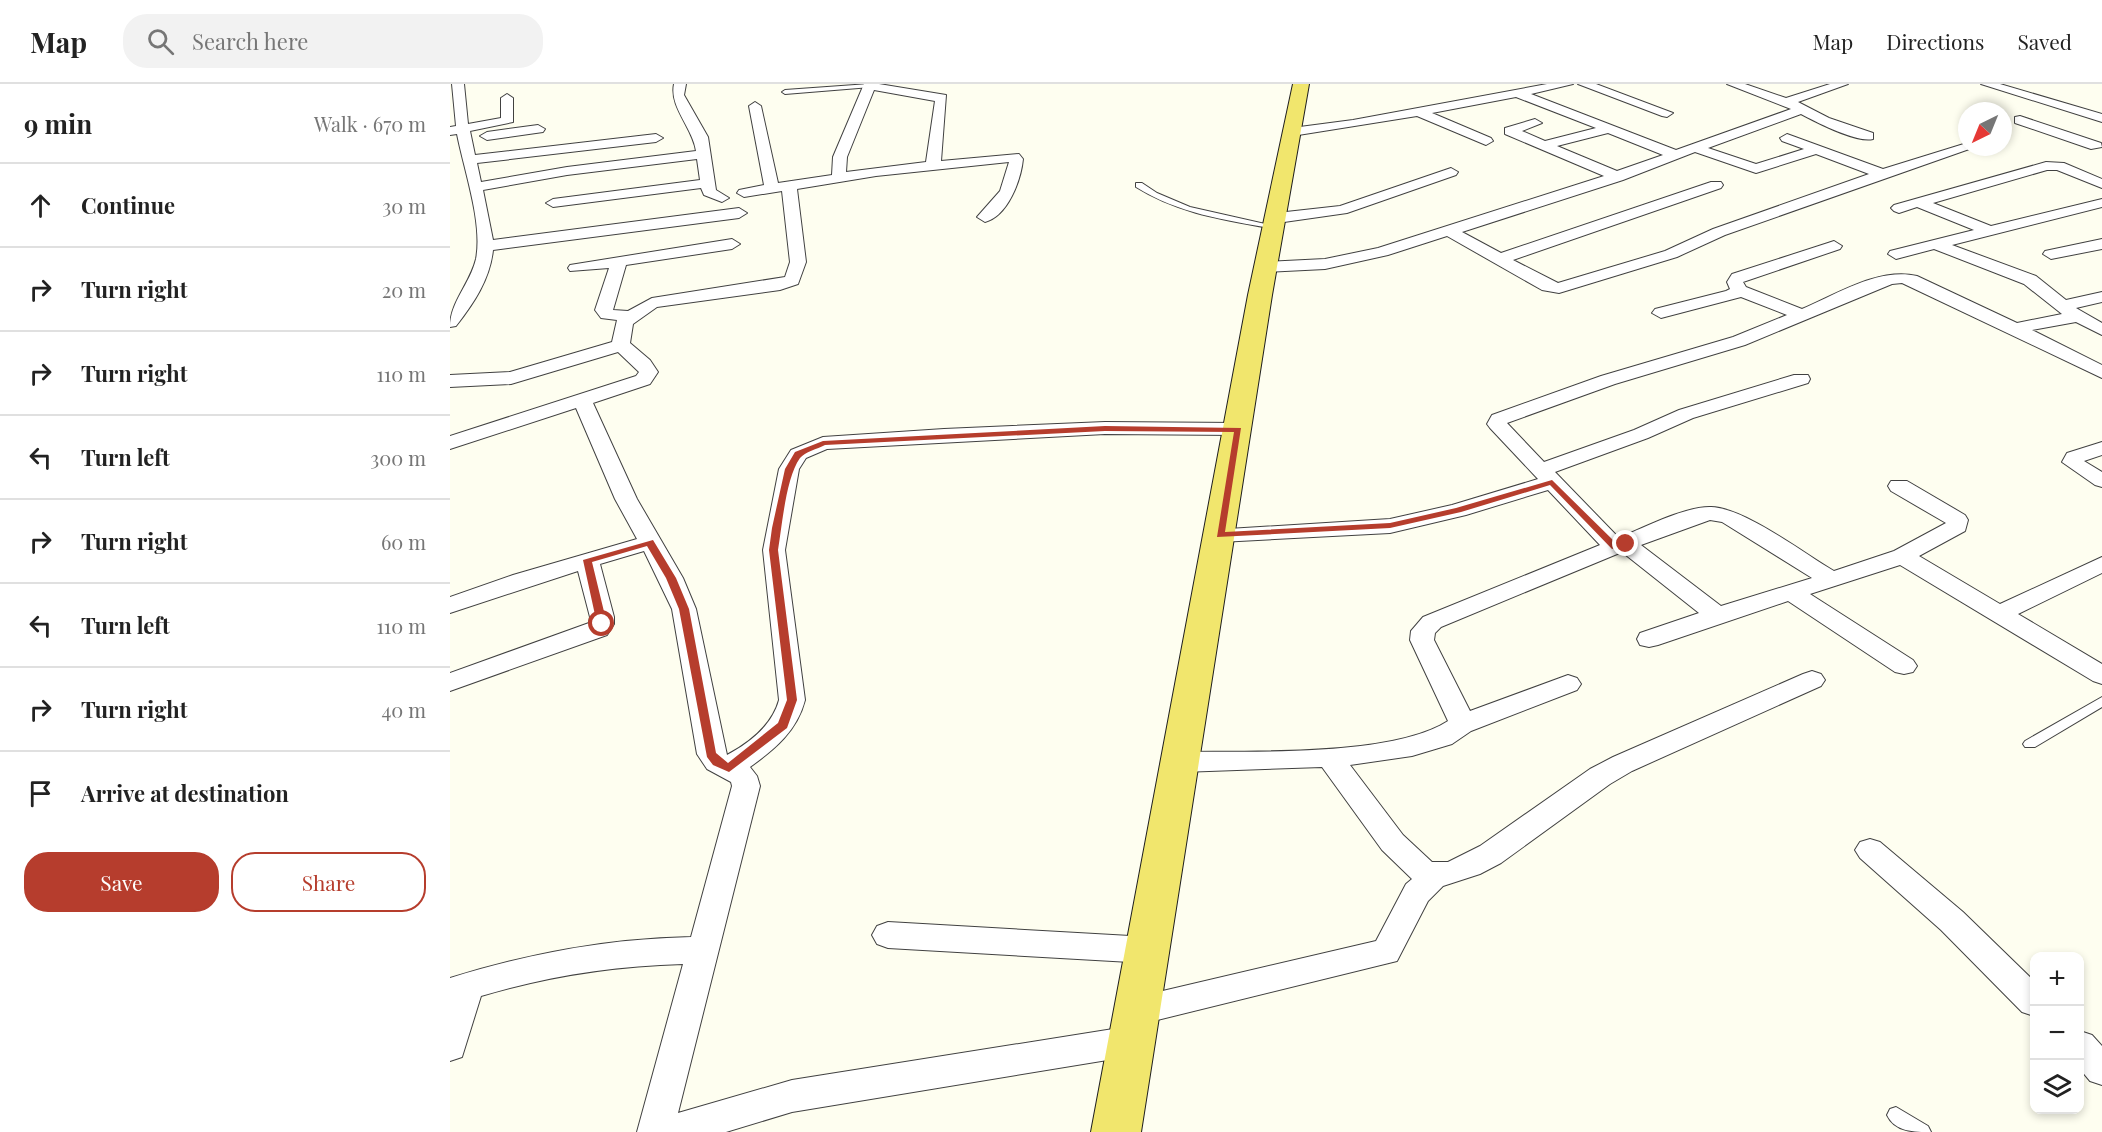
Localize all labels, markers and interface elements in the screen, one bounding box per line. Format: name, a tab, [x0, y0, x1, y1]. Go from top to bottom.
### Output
search box	[123, 14, 543, 68]
text: Map	[30, 23, 87, 60]
icon: search	[144, 25, 177, 58]
text: Search here	[192, 26, 308, 56]
text: Map	[1812, 27, 1853, 55]
text: Directions	[1886, 27, 1984, 55]
text: Saved	[2017, 27, 2072, 55]
north arrow	[1958, 102, 2012, 156]
text: 9 min	[24, 106, 92, 141]
text: Walk · 670 m	[314, 110, 426, 137]
icon: ahead	[24, 189, 57, 222]
text: Continue	[81, 190, 175, 220]
text: 30 m	[382, 192, 426, 219]
icon: right	[24, 273, 57, 306]
text: Turn right	[81, 274, 187, 304]
text: 20 m	[382, 276, 426, 303]
icon: right	[24, 357, 57, 390]
text: Turn right	[81, 358, 187, 388]
text: 110 m	[376, 360, 426, 387]
icon: left	[24, 441, 57, 474]
text: Turn left	[81, 442, 170, 472]
text: 300 m	[370, 444, 426, 471]
icon: right	[24, 525, 57, 558]
text: Turn right	[81, 526, 187, 556]
text: 60 m	[381, 528, 426, 555]
route end	[1612, 530, 1638, 556]
icon: left	[24, 609, 57, 642]
text: Turn left	[81, 610, 170, 640]
route start	[588, 610, 614, 636]
text: 110 m	[376, 612, 426, 639]
icon: right	[24, 693, 57, 726]
text: Turn right	[81, 694, 187, 724]
text: 40 m	[381, 696, 426, 723]
icon: arrive	[24, 777, 57, 810]
text: Arrive at destination	[81, 778, 289, 808]
button: Save	[24, 852, 219, 912]
button: Share	[231, 852, 426, 912]
map controls	[2030, 952, 2084, 1114]
button: +	[2030, 952, 2084, 1006]
button: −	[2030, 1006, 2084, 1060]
button: layers	[2030, 1060, 2084, 1114]

